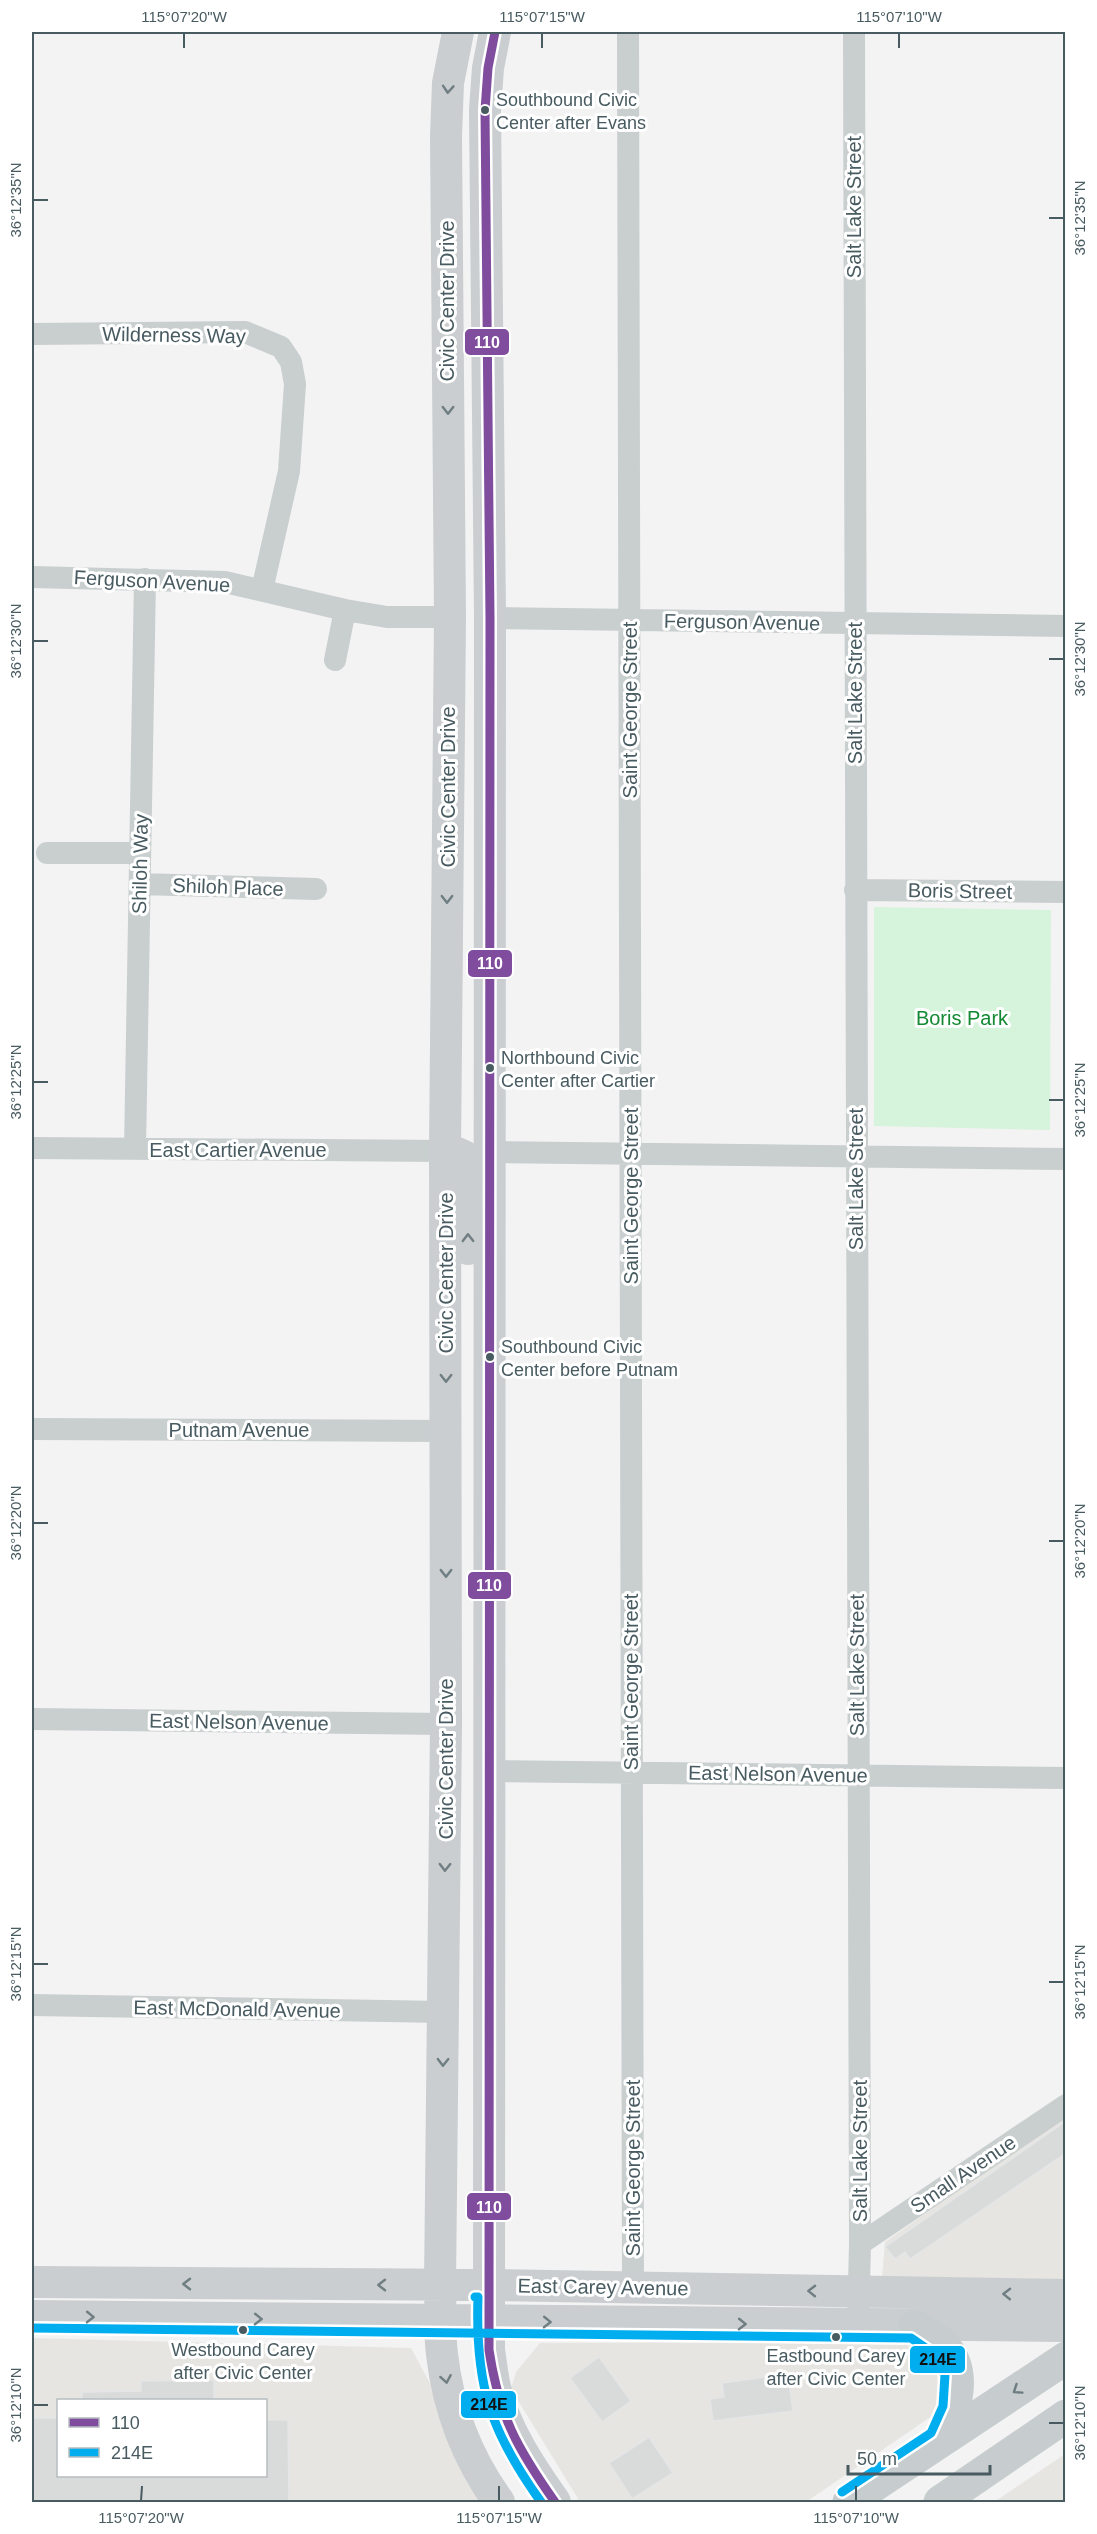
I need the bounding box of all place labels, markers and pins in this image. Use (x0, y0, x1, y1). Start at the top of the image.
place label: Southbound Civic Center after Evans (496, 90, 646, 133)
marker: Southbound Civic Center after Evans (479, 104, 491, 116)
place label: Northbound Civic Center after Cartier (501, 1048, 655, 1091)
marker: Northbound Civic Center after Cartier (484, 1062, 496, 1074)
place label: Southbound Civic Center before Putnam (501, 1337, 678, 1380)
marker: Southbound Civic Center before Putnam (484, 1351, 496, 1363)
marker: Westbound Carey after Civic Center (237, 2324, 249, 2336)
marker: Eastbound Carey after Civic Center (830, 2331, 842, 2343)
place label: Westbound Carey after Civic Center (171, 2340, 315, 2383)
place label: Eastbound Carey after Civic Center (766, 2346, 906, 2389)

